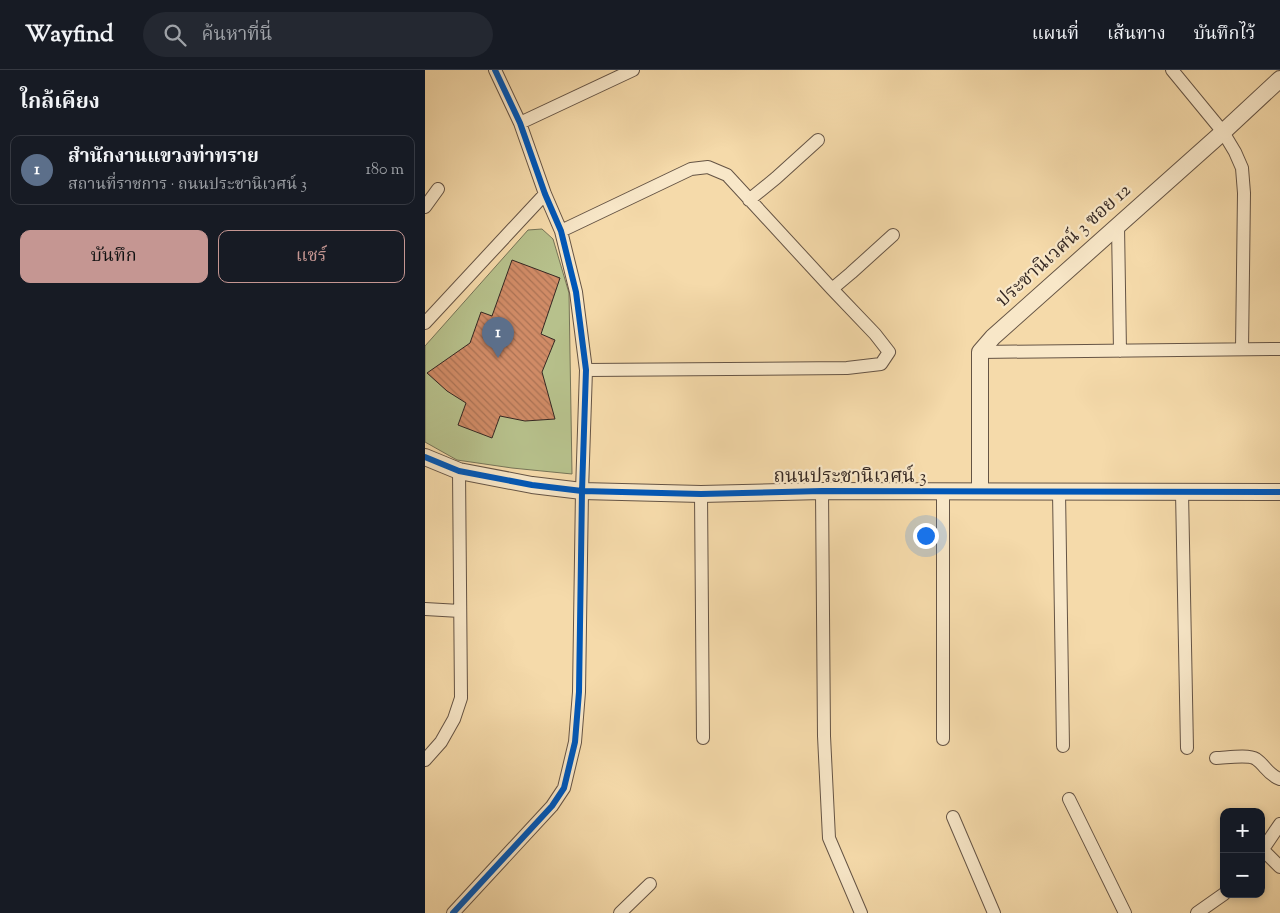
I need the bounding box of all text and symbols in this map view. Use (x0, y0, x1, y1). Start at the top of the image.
search box (143, 12, 493, 57)
text: Wayfind (25, 18, 113, 52)
icon: search (161, 21, 189, 49)
text: ค้นหาที่นี่ (201, 22, 272, 49)
text: แผนที่ (1032, 22, 1079, 48)
text: เส้นทาง (1107, 22, 1166, 48)
text: บันทึกไว้ (1194, 22, 1255, 48)
text: ใกล้เคียง (20, 88, 100, 118)
text: สำนักงานแขวงท่าทราย (68, 144, 259, 171)
text: 1 (34, 159, 40, 182)
text: 180 m (365, 159, 404, 182)
text: สถานที่ราชการ · ถนนประชานิเวศน์ 3 (68, 174, 307, 197)
street label: ประชานิเวศน์ 3 ซอย 12 (990, 178, 1138, 314)
button: บันทึก (20, 230, 208, 283)
button: แชร์ (218, 230, 405, 283)
pin: 1 (482, 317, 514, 358)
street label: ถนนประชานิเวศน์ 3 (773, 464, 927, 491)
your location (913, 523, 939, 549)
map controls (1220, 808, 1265, 898)
button: + (1220, 808, 1265, 853)
button: − (1220, 853, 1265, 898)

